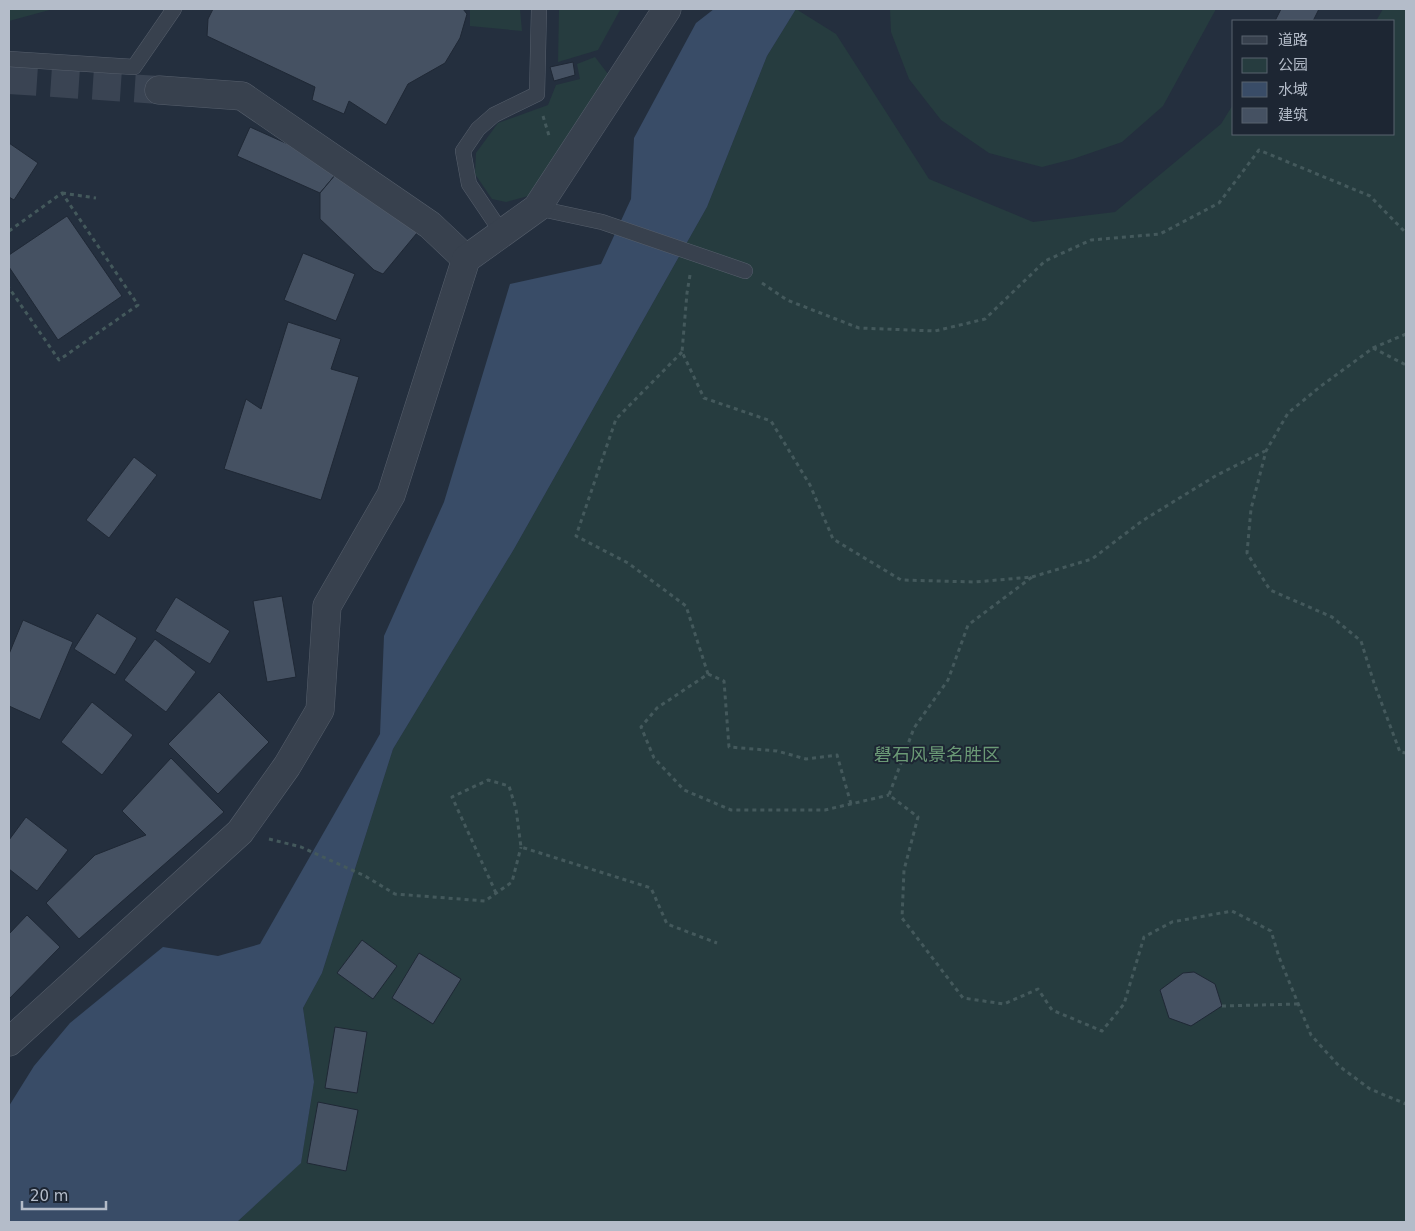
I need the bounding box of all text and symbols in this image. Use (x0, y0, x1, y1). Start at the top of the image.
legend (1232, 20, 1395, 135)
text: 道路 (1278, 31, 1308, 49)
text: 公园 (1278, 56, 1308, 74)
text: 水域 (1278, 81, 1308, 99)
text: 建筑 (1278, 106, 1308, 124)
park label: 礐石风景名胜区 (874, 744, 1000, 765)
scale bar (22, 1178, 106, 1210)
text: 20 m (30, 1187, 68, 1205)

